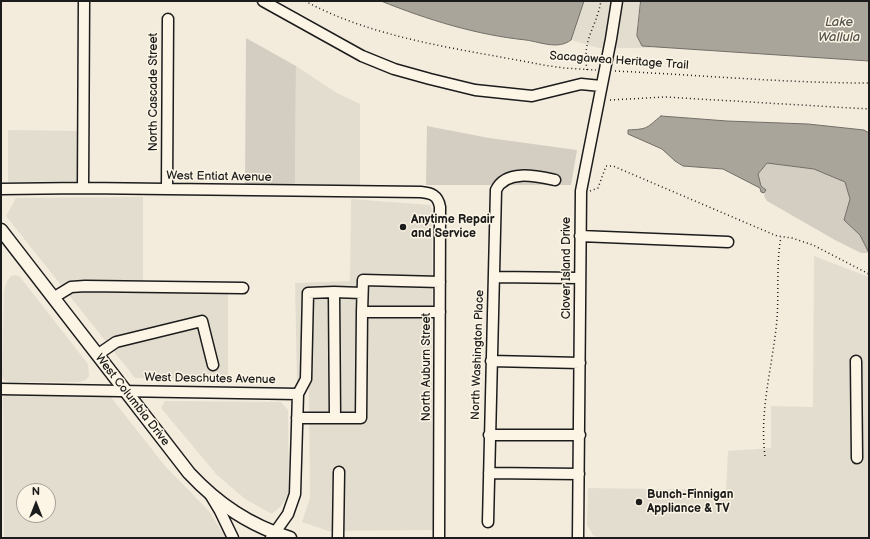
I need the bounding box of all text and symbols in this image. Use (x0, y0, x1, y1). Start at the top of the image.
water label: Lake Wallula (818, 15, 860, 46)
street label: North Cascade Street (147, 33, 161, 151)
street label: Sacagawea Heritage Trail (549, 49, 689, 73)
street label: West Entiat Avenue (166, 169, 272, 185)
place label: Anytime Repair and Service (411, 213, 495, 241)
street label: Clover Island Drive (560, 217, 574, 319)
marker: Anytime Repair and Service (398, 222, 408, 232)
street label: North Washington Place (469, 290, 487, 420)
street label: North Auburn Street (420, 313, 434, 421)
street label: West Columbia Drive (92, 351, 172, 449)
street label: West Deschutes Avenue (144, 371, 276, 387)
north arrow (16, 483, 56, 523)
text: N (32, 485, 40, 498)
place label: Bunch-Finnigan Appliance & TV (647, 488, 733, 516)
marker: Bunch-Finnigan Appliance & TV (634, 497, 644, 507)

